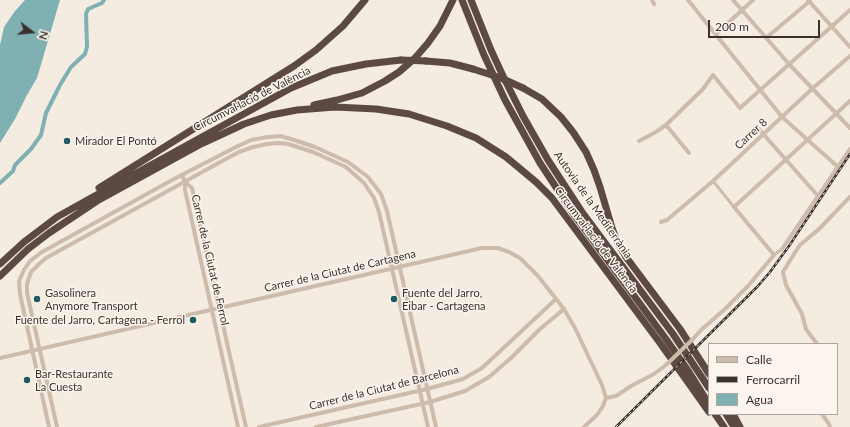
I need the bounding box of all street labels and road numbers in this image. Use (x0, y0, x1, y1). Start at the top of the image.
street label: Circumval·lació de València (191, 64, 313, 134)
street label: Carrer 8 (732, 116, 770, 152)
street label: Autovia de la Mediterrània (551, 149, 635, 261)
street label: Circumval·lació de València (552, 184, 640, 296)
street label: Carrer de la Ciutat de Ferrol (188, 193, 232, 327)
street label: Carrer de la Ciutat de Cartagena (263, 247, 417, 295)
street label: Carrer de la Ciutat de Barcelona (308, 363, 460, 413)

